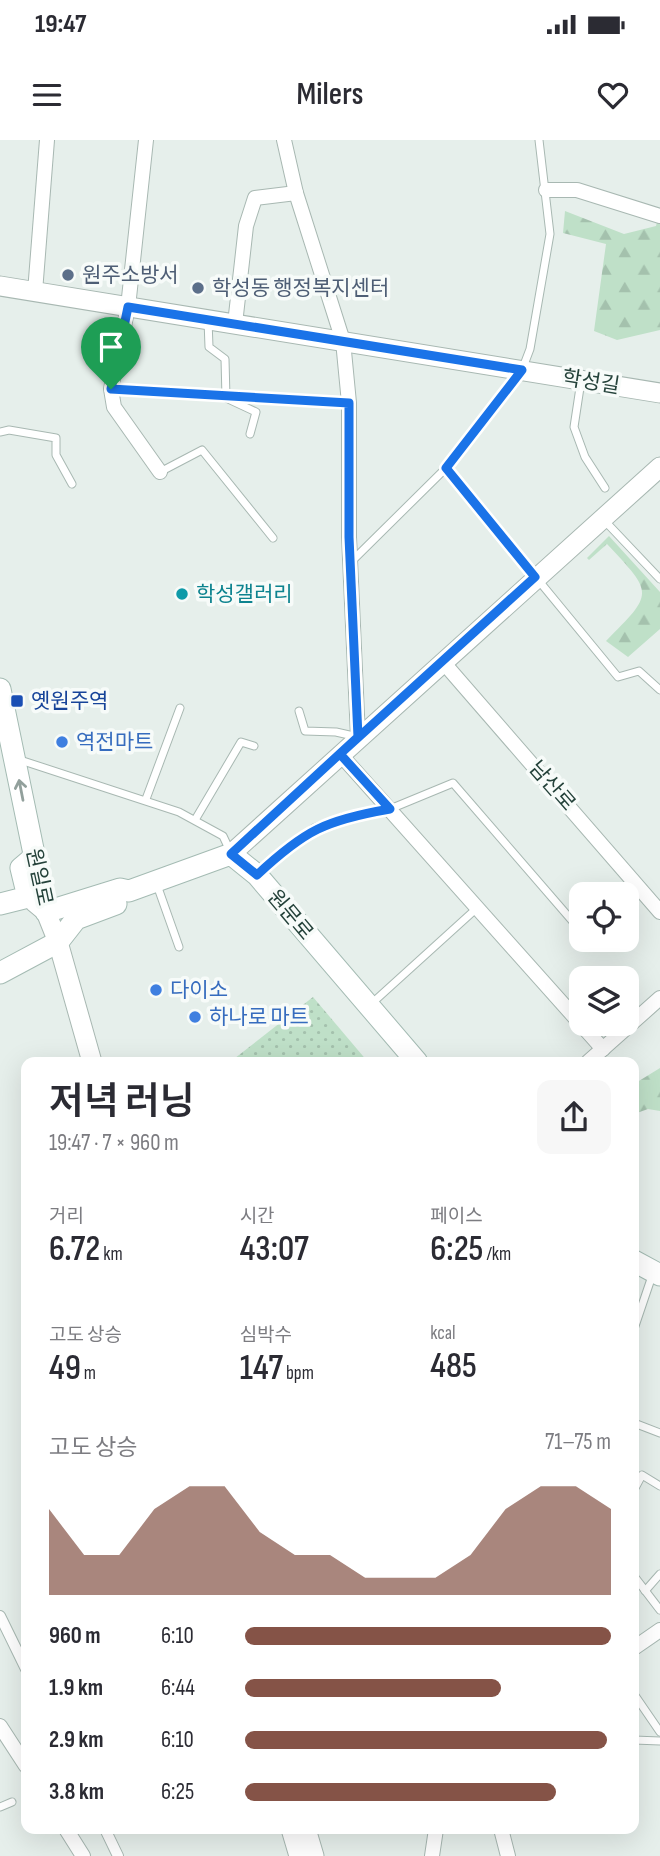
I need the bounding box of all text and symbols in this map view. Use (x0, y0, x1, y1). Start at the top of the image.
text: 19:47 (35, 9, 86, 40)
text: Milers (297, 75, 363, 114)
icon: menu (28, 76, 66, 114)
icon: heart (594, 76, 632, 114)
place label: 원주소방서 (82, 263, 179, 288)
marker: 원주소방서 (60, 267, 76, 283)
place label: 학성동 행정복지센터 (212, 276, 389, 301)
marker: 학성동 행정복지센터 (190, 280, 206, 296)
pin (81, 317, 141, 389)
icon: arrive (92, 328, 130, 366)
street label: 학성길 (560, 365, 622, 399)
place label: 학성갤러리 (196, 582, 293, 607)
marker: 학성갤러리 (174, 586, 190, 602)
place label: 옛원주역 (31, 689, 108, 714)
marker: 옛원주역 (9, 693, 25, 709)
place label: 역전마트 (76, 730, 153, 755)
marker: 역전마트 (54, 734, 70, 750)
street label: 남산로 (524, 756, 580, 816)
one-way arrow (14, 779, 27, 802)
street label: 원일로 (21, 846, 57, 908)
map controls (569, 882, 639, 1036)
button: locate (569, 882, 639, 952)
street label: 원문로 (262, 885, 318, 945)
button: layers (569, 966, 639, 1036)
place label: 다이소 (170, 978, 228, 1003)
marker: 다이소 (148, 982, 164, 998)
place label: 하나로 마트 (209, 1005, 309, 1030)
marker: 하나로 마트 (187, 1009, 203, 1025)
text: 저녁 러닝 (49, 1080, 195, 1125)
button: share (537, 1080, 611, 1154)
text: 19:47 · 7 × 960 m (49, 1129, 179, 1157)
text: 거리 (49, 1205, 84, 1228)
text: 시간 (240, 1205, 275, 1228)
text: 페이스 (430, 1205, 483, 1228)
text: 6.72 (49, 1228, 100, 1271)
text: 43:07 (240, 1228, 309, 1271)
text: 6:25 (430, 1228, 483, 1271)
text: km (100, 1243, 123, 1266)
text: /km (483, 1243, 511, 1266)
text: kcal (430, 1322, 455, 1345)
text: 고도 상승 (49, 1324, 122, 1347)
text: 심박수 (240, 1324, 292, 1347)
text: 485 (430, 1345, 477, 1388)
text: 49 (49, 1347, 81, 1390)
text: 147 (240, 1347, 283, 1390)
text: m (81, 1362, 96, 1385)
text: bpm (283, 1362, 314, 1385)
text: 71–75 m (545, 1428, 611, 1456)
text: 고도 상승 (49, 1434, 137, 1462)
text: 960 m (49, 1622, 101, 1650)
text: 6:10 (161, 1622, 194, 1650)
text: 1.9 km (49, 1674, 103, 1702)
text: 6:44 (161, 1674, 195, 1702)
text: 2.9 km (49, 1726, 103, 1754)
text: 6:10 (161, 1726, 194, 1754)
text: 3.8 km (49, 1778, 104, 1806)
text: 6:25 (161, 1778, 194, 1806)

